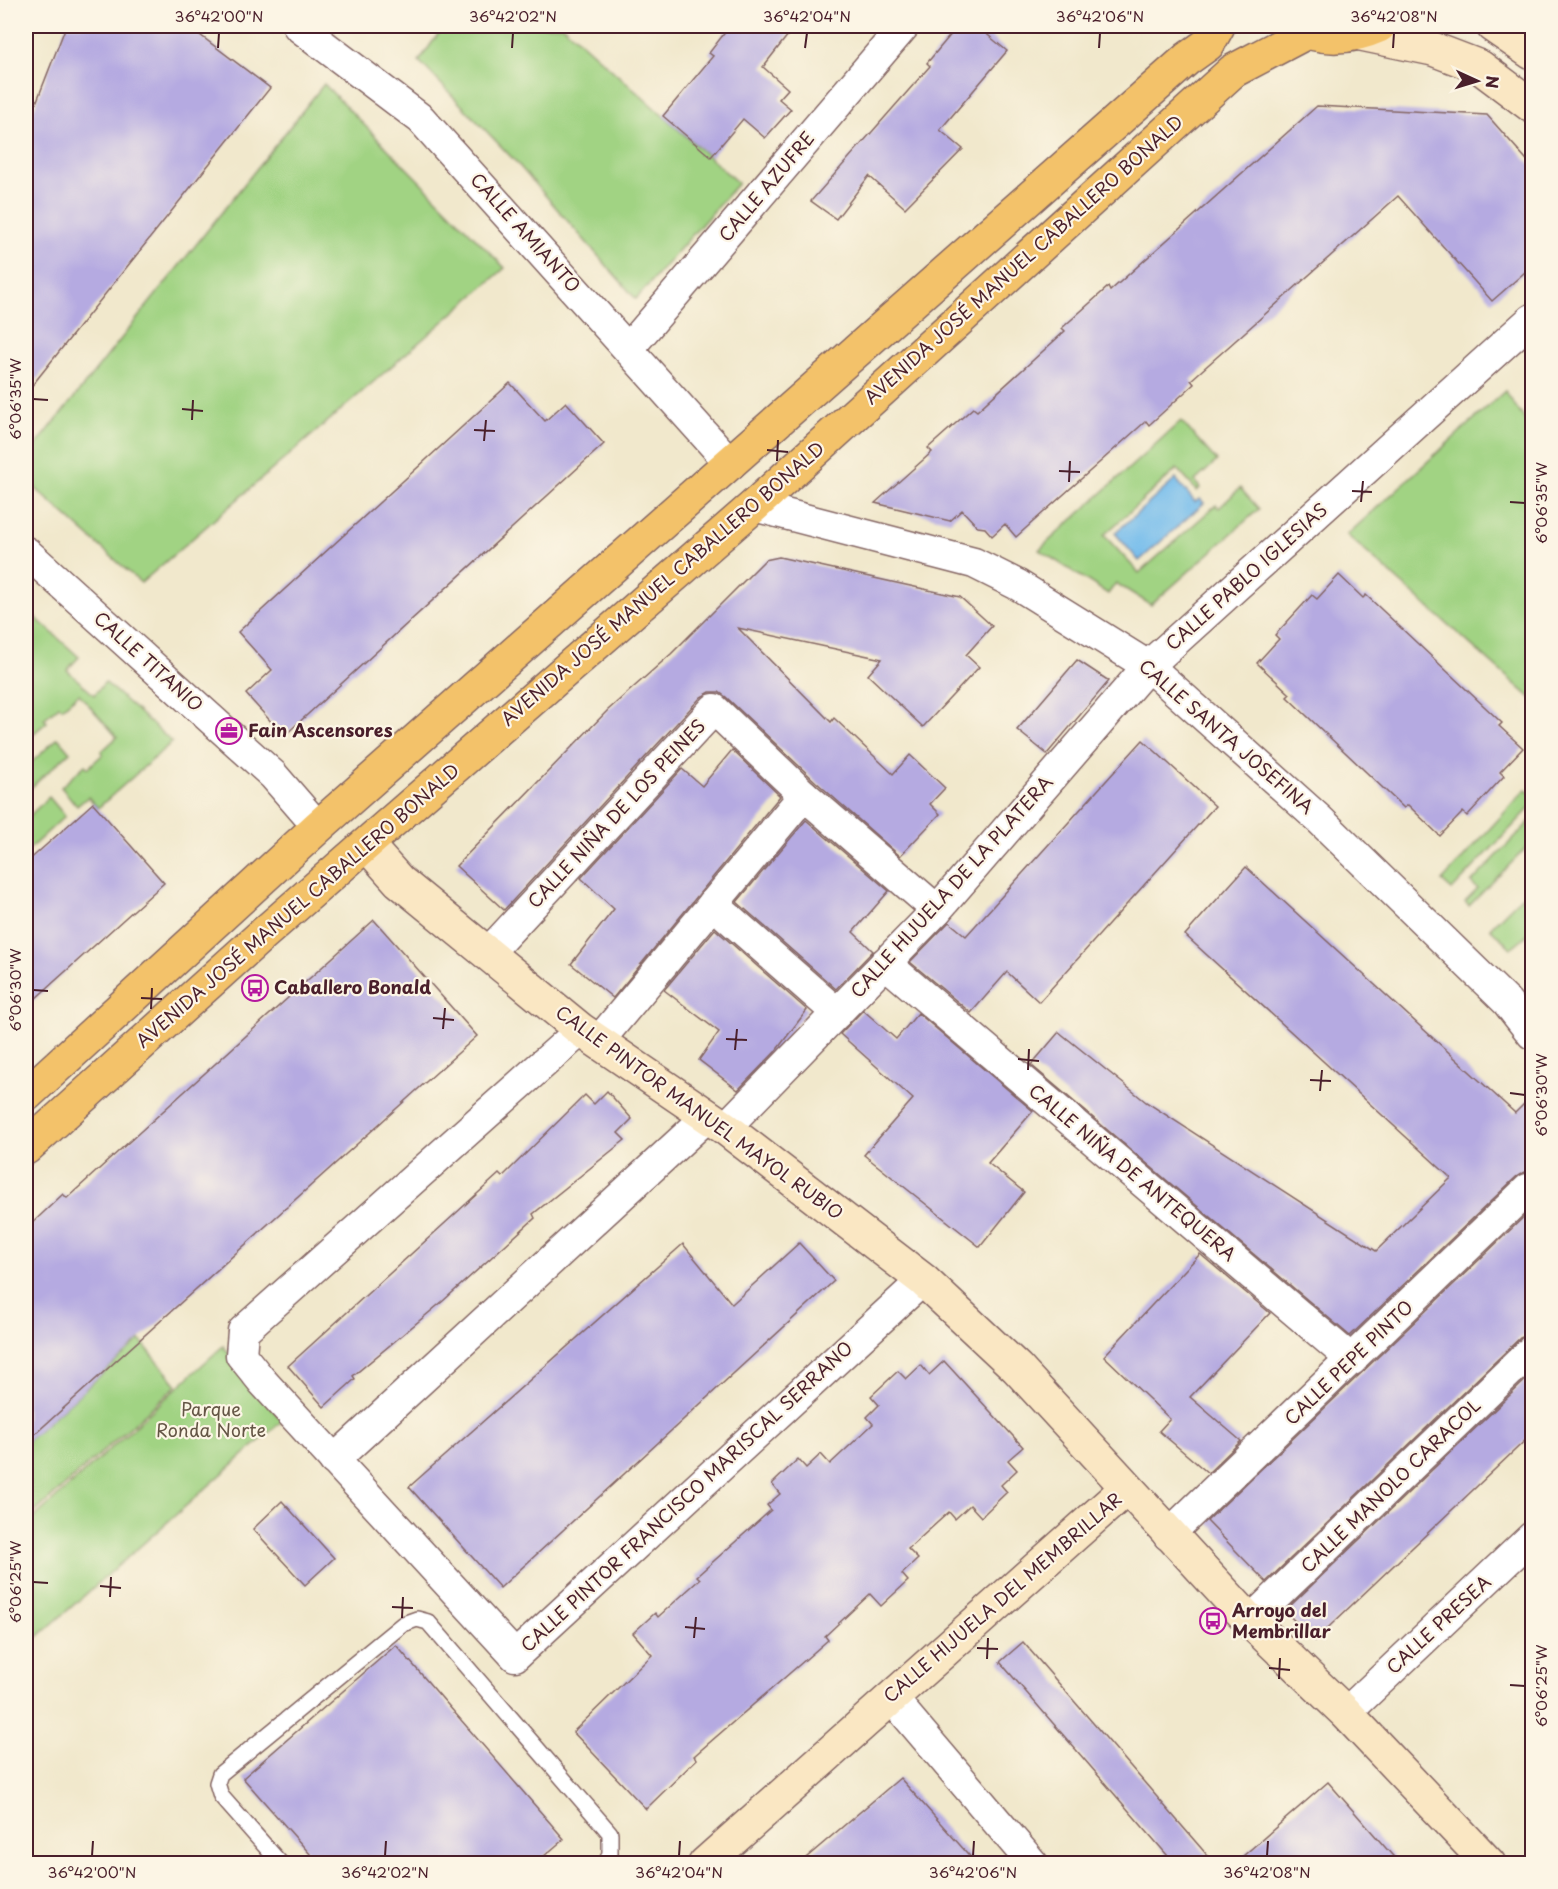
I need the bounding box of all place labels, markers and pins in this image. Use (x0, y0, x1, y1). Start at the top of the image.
office icon: Fain Ascensores (214, 716, 244, 746)
place label: Fain Ascensores (248, 716, 393, 743)
bus stop icon: Caballero Bonald (240, 973, 270, 1003)
place label: Caballero Bonald (274, 973, 431, 1000)
place label: Arroyo del Membrillar (1231, 1596, 1332, 1644)
bus stop icon: Arroyo del Membrillar (1198, 1606, 1228, 1636)

